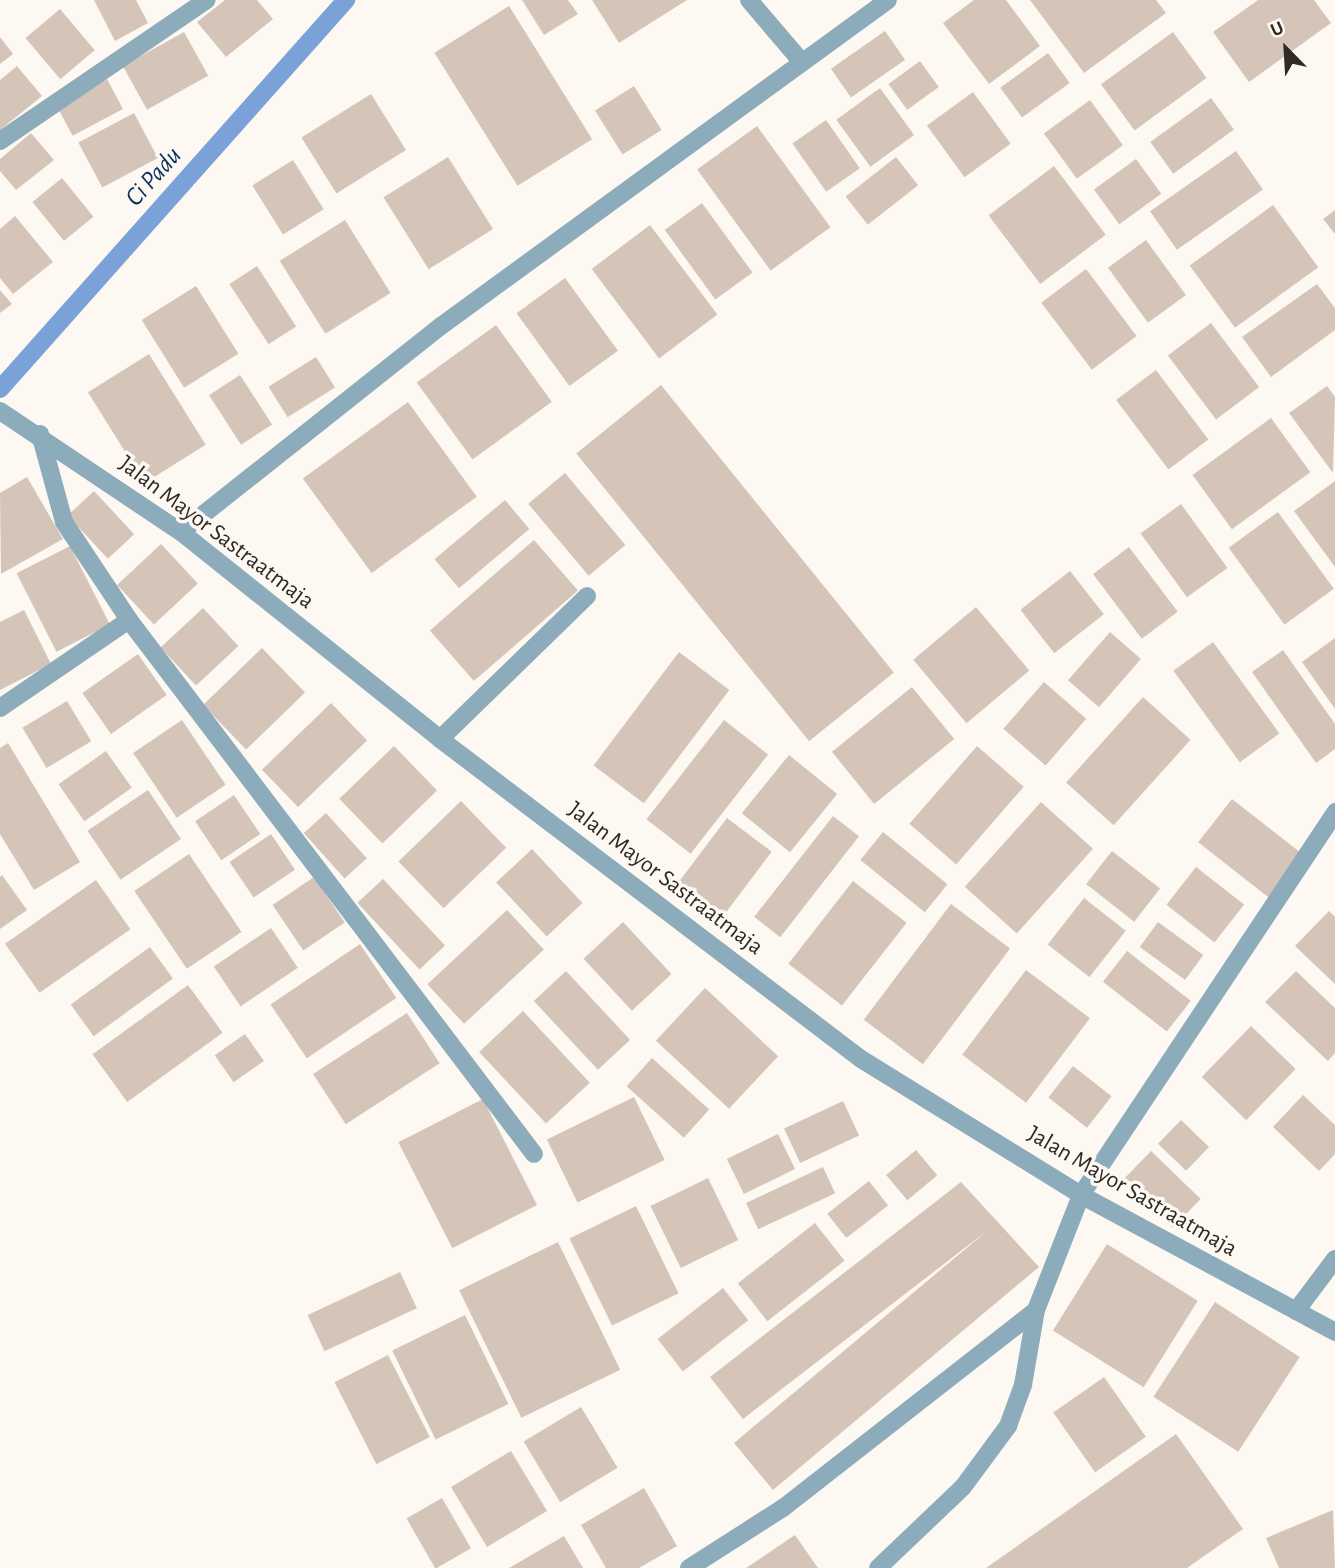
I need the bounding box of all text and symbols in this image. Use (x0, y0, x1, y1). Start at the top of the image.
north arrow (1251, 14, 1321, 84)
text: U (1268, 18, 1287, 41)
water label: Ci Padu (119, 141, 189, 213)
street label: Jalan Mayor Sastraatmaja (113, 450, 319, 616)
street label: Jalan Mayor Sastraatmaja (562, 796, 768, 962)
street label: Jalan Mayor Sastraatmaja (1022, 1120, 1242, 1264)

